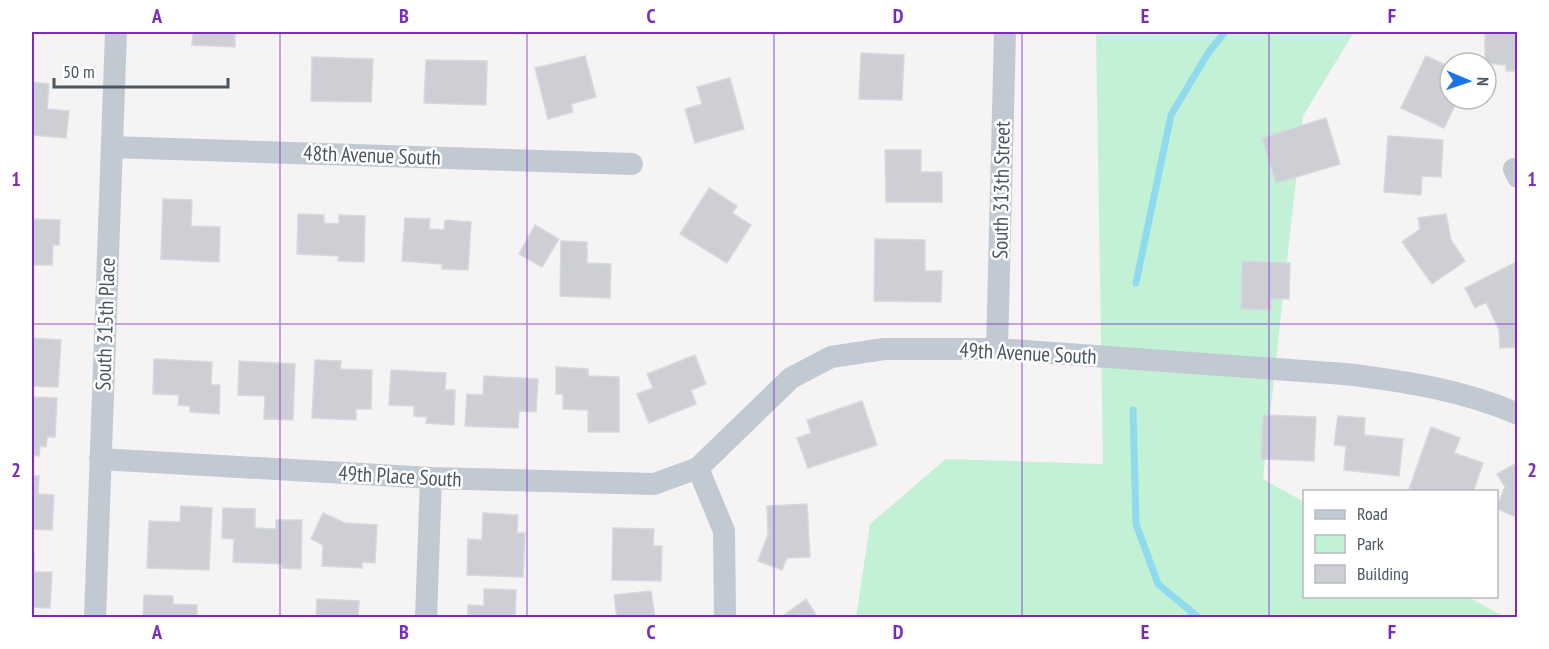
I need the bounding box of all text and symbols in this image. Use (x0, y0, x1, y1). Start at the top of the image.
text: A (151, 3, 163, 29)
text: B (399, 3, 409, 29)
text: C (646, 3, 656, 29)
text: D (893, 3, 904, 29)
text: E (1141, 3, 1149, 29)
text: F (1388, 3, 1396, 29)
scale bar (54, 51, 228, 89)
north arrow (1438, 51, 1498, 111)
text: 50 m (63, 60, 95, 83)
text: N (1473, 77, 1493, 86)
street label: South 313th Street (986, 121, 1016, 259)
street label: 48th Avenue South (303, 139, 441, 171)
text: 1 (11, 166, 21, 192)
text: 1 (1527, 166, 1537, 192)
street label: South 315th Place (89, 257, 121, 391)
street label: 49th Avenue South (959, 336, 1097, 370)
text: 2 (11, 457, 21, 483)
text: 2 (1527, 457, 1537, 483)
street label: 49th Place South (338, 459, 462, 493)
legend (1303, 490, 1498, 598)
text: Road (1357, 502, 1388, 525)
text: Park (1357, 532, 1384, 555)
text: Building (1357, 562, 1409, 585)
text: A (151, 619, 163, 645)
text: B (399, 619, 409, 645)
text: C (646, 619, 656, 645)
text: D (893, 619, 904, 645)
text: E (1141, 619, 1149, 645)
text: F (1388, 619, 1396, 645)

